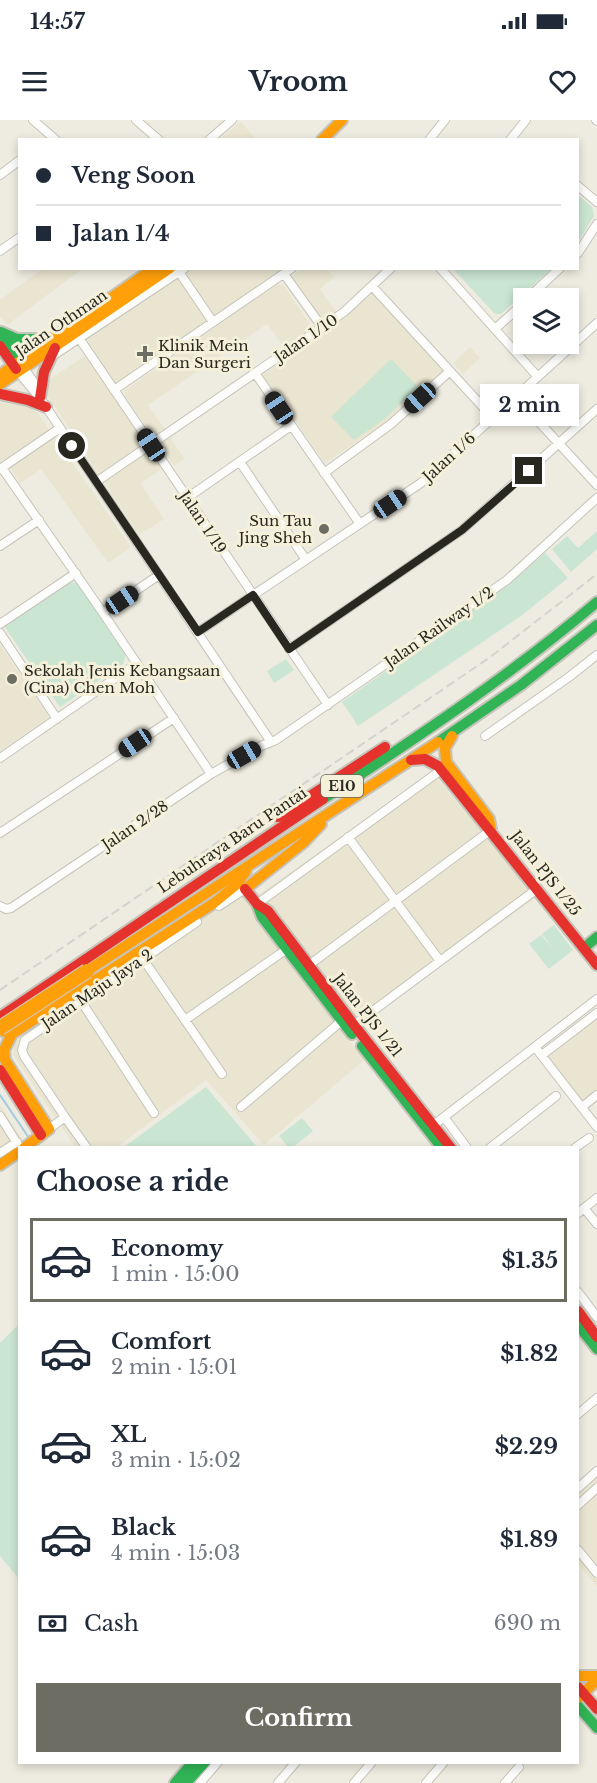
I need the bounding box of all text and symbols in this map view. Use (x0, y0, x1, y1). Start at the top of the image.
text: 14:57 (30, 8, 85, 35)
icon: menu (18, 65, 51, 98)
text: Vroom (249, 65, 348, 98)
icon: heart (546, 65, 579, 98)
text: Veng Soon (72, 162, 195, 189)
text: Jalan 1/4 (72, 220, 170, 247)
street label: Jalan Othman (10, 285, 110, 362)
map controls (513, 288, 579, 354)
button: layers (513, 288, 579, 354)
street label: Jalan 1/10 (269, 310, 341, 367)
place label: Klinik Mein Dan Surgeri (158, 336, 251, 372)
marker: Klinik Mein Dan Surgeri (136, 345, 154, 363)
car (401, 379, 439, 417)
callout: 2 min (480, 384, 578, 426)
car (261, 388, 297, 428)
text: 2 min (498, 393, 561, 417)
car (133, 425, 169, 465)
street label: Jalan 1/6 (417, 428, 479, 487)
route start (58, 432, 85, 459)
route end (515, 457, 542, 484)
street label: Jalan 1/19 (174, 485, 231, 557)
car (370, 486, 410, 522)
place label: Sun Tau Jing Sheh (237, 511, 312, 547)
marker: Sun Tau Jing Sheh (317, 522, 331, 536)
car (102, 582, 142, 618)
street label: Jalan Railway 1/2 (379, 582, 497, 673)
place label: Sekolah Jenis Kebangsaan (Cina) Chen Moh (24, 661, 220, 697)
marker: Sekolah Jenis Kebangsaan (Cina) Chen Moh (5, 672, 19, 686)
car (115, 725, 155, 761)
car (224, 738, 264, 772)
road number: E10 (321, 775, 363, 797)
street label: Lebuhraya Baru Pantai (154, 783, 310, 897)
street label: Jalan 2/28 (97, 796, 172, 855)
street label: Jalan PJS 1/25 (506, 825, 585, 919)
street label: Jalan Maju Jaya 2 (36, 945, 156, 1034)
street label: Jalan PJS 1/21 (328, 968, 407, 1061)
text: Choose a ride (36, 1165, 229, 1198)
icon: car (39, 1233, 93, 1287)
text: Economy (111, 1235, 223, 1262)
text: $1.35 (501, 1247, 558, 1274)
text: 1 min · 15:00 (111, 1262, 239, 1286)
icon: car (39, 1326, 93, 1380)
text: Comfort (111, 1328, 211, 1355)
text: $1.82 (500, 1340, 558, 1367)
text: 2 min · 15:01 (111, 1355, 237, 1379)
icon: car (39, 1419, 93, 1473)
text: XL (111, 1421, 146, 1448)
text: $2.29 (495, 1433, 558, 1460)
text: 3 min · 15:02 (111, 1448, 241, 1472)
icon: car (39, 1512, 93, 1566)
text: Black (111, 1514, 176, 1541)
text: $1.89 (500, 1526, 558, 1553)
text: 4 min · 15:03 (111, 1541, 240, 1565)
icon: cash (36, 1607, 69, 1640)
text: Cash (84, 1610, 139, 1637)
text: 690 m (494, 1611, 561, 1635)
button: Confirm (36, 1683, 561, 1752)

